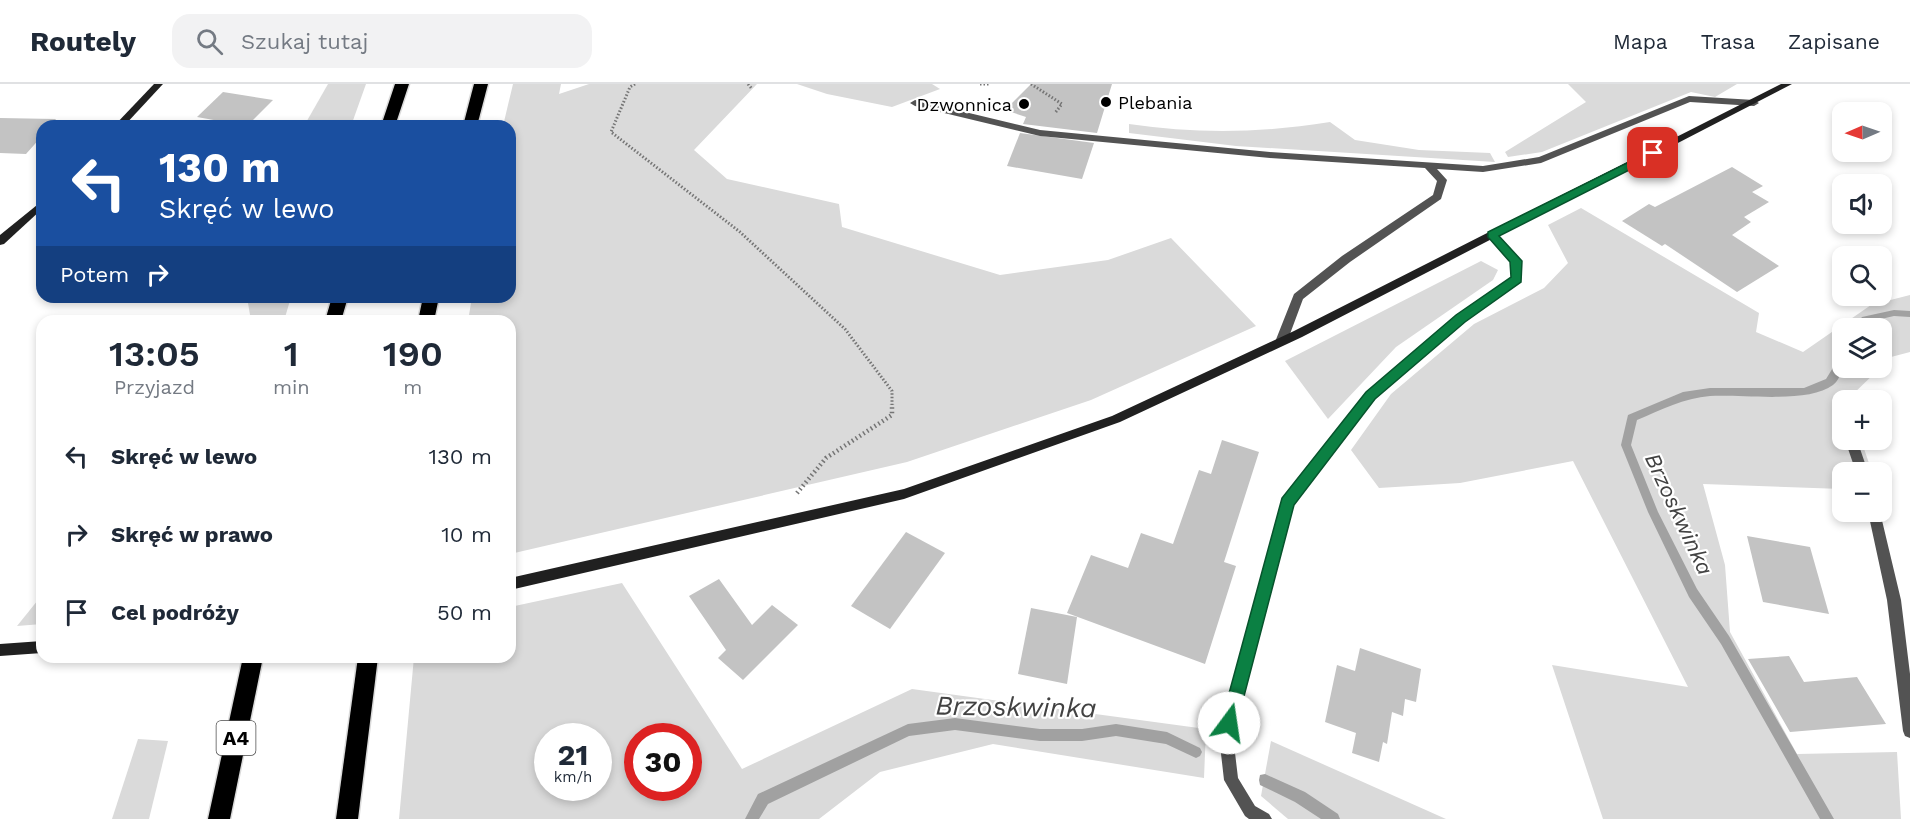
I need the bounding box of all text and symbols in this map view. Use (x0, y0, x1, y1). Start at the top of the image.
search box (172, 14, 592, 68)
text: Routely (30, 25, 136, 58)
icon: search (193, 25, 226, 58)
text: Szukaj tutaj (241, 29, 368, 54)
text: Mapa (1613, 29, 1668, 54)
text: Trasa (1701, 29, 1755, 54)
text: Zapisane (1788, 29, 1880, 54)
place label: Plebania (1118, 92, 1192, 113)
place label: Dzwonnica (917, 94, 1012, 115)
marker: Plebania (1099, 95, 1113, 109)
marker: Dzwonnica (1017, 97, 1031, 111)
north arrow (1832, 102, 1892, 162)
map controls (1832, 102, 1892, 522)
pin (1627, 127, 1678, 178)
icon: arrive (1636, 136, 1669, 169)
text: 130 m (159, 143, 281, 192)
icon: left (60, 144, 138, 222)
button: sound (1832, 174, 1892, 234)
text: Skręć w lewo (159, 193, 335, 225)
button: search (1832, 246, 1892, 306)
icon: right (141, 258, 174, 291)
text: Potem (60, 262, 129, 287)
button: layers (1832, 318, 1892, 378)
text: 13:05 (109, 333, 200, 375)
text: 1 (284, 333, 299, 375)
text: 190 (383, 333, 443, 375)
text: Przyjazd (114, 375, 195, 399)
text: min (273, 375, 310, 399)
text: m (403, 375, 422, 399)
button: + (1832, 390, 1892, 450)
icon: left (60, 440, 93, 473)
text: Skręć w lewo (111, 444, 257, 469)
text: 130 m (428, 444, 492, 469)
water label: Brzoskwinka (1640, 449, 1718, 579)
button: − (1832, 462, 1892, 522)
icon: right (60, 518, 93, 551)
text: Skręć w prawo (111, 522, 273, 547)
text: 10 m (441, 522, 492, 547)
icon: arrive (60, 596, 93, 629)
text: Cel podróży (111, 600, 239, 625)
text: 50 m (437, 600, 492, 625)
water label: Brzoskwinka (935, 690, 1097, 724)
position arrow (1197, 691, 1261, 755)
road number: A4 (216, 721, 256, 755)
speed limit sign: 30 (624, 723, 702, 801)
text: 21 (558, 737, 588, 772)
text: km/h (554, 768, 592, 786)

